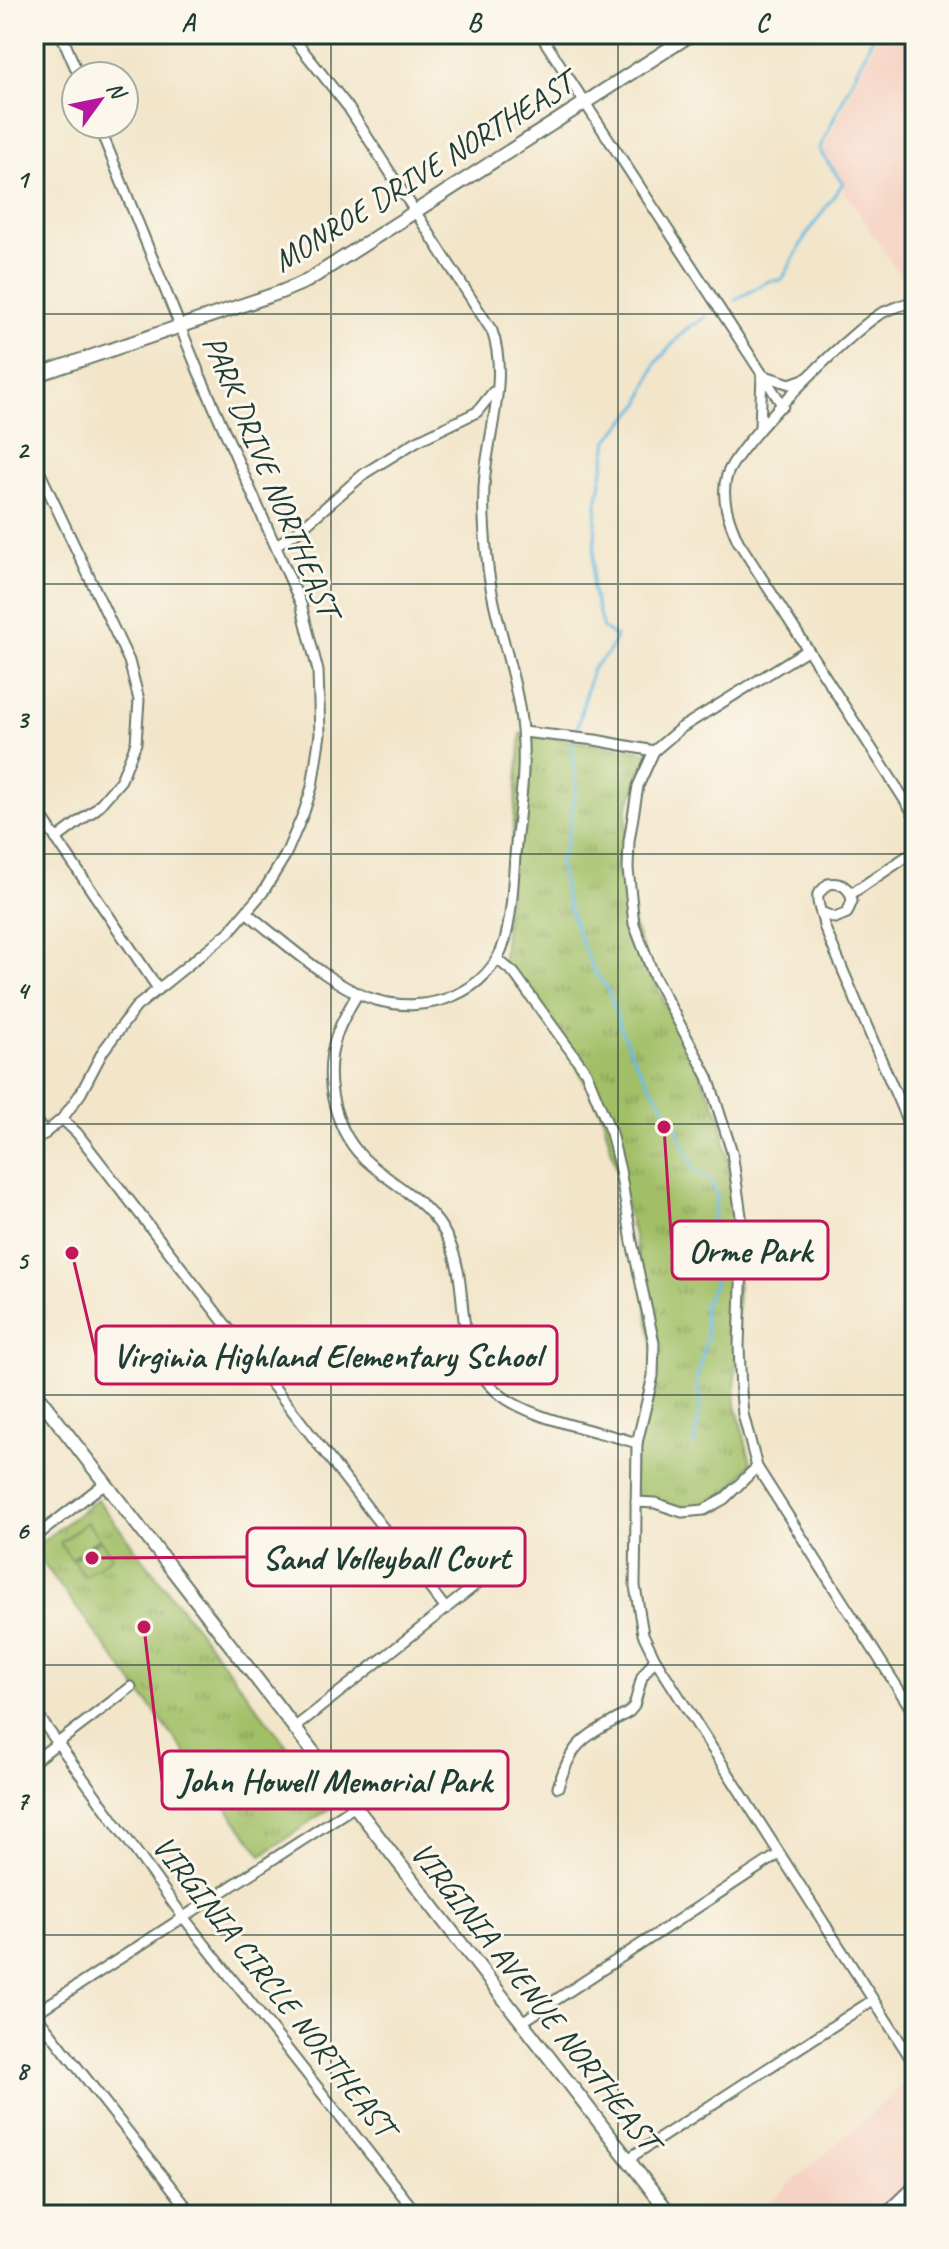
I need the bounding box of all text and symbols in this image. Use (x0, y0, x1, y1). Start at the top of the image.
text: A (181, 6, 196, 39)
text: B (467, 6, 483, 39)
text: C (756, 6, 772, 39)
street label: MONROE DRIVE NORTHEAST (265, 58, 588, 281)
north arrow (60, 60, 140, 140)
text: N (100, 76, 133, 106)
text: 1 (16, 163, 31, 196)
street label: PARK DRIVE NORTHEAST (193, 329, 352, 631)
text: 2 (16, 433, 30, 466)
text: 3 (16, 703, 30, 736)
text: 4 (16, 974, 31, 1007)
callout: Orme Park (672, 1221, 828, 1279)
text: Orme Park (689, 1229, 815, 1272)
text: 5 (16, 1244, 30, 1277)
callout: Virginia Highland Elementary School (96, 1326, 557, 1384)
text: Virginia Highland Elementary School (113, 1334, 547, 1377)
text: 6 (16, 1514, 30, 1547)
callout: Sand Volleyball Court (247, 1528, 525, 1586)
text: Sand Volleyball Court (262, 1536, 513, 1579)
callout: John Howell Memorial Park (162, 1751, 508, 1809)
text: John Howell Memorial Park (177, 1759, 495, 1802)
text: 7 (16, 1784, 30, 1817)
street label: VIRGINIA CIRCLE NORTHEAST (143, 1827, 409, 2151)
street label: VIRGINIA AVENUE NORTHEAST (402, 1833, 673, 2165)
text: 8 (16, 2054, 31, 2087)

